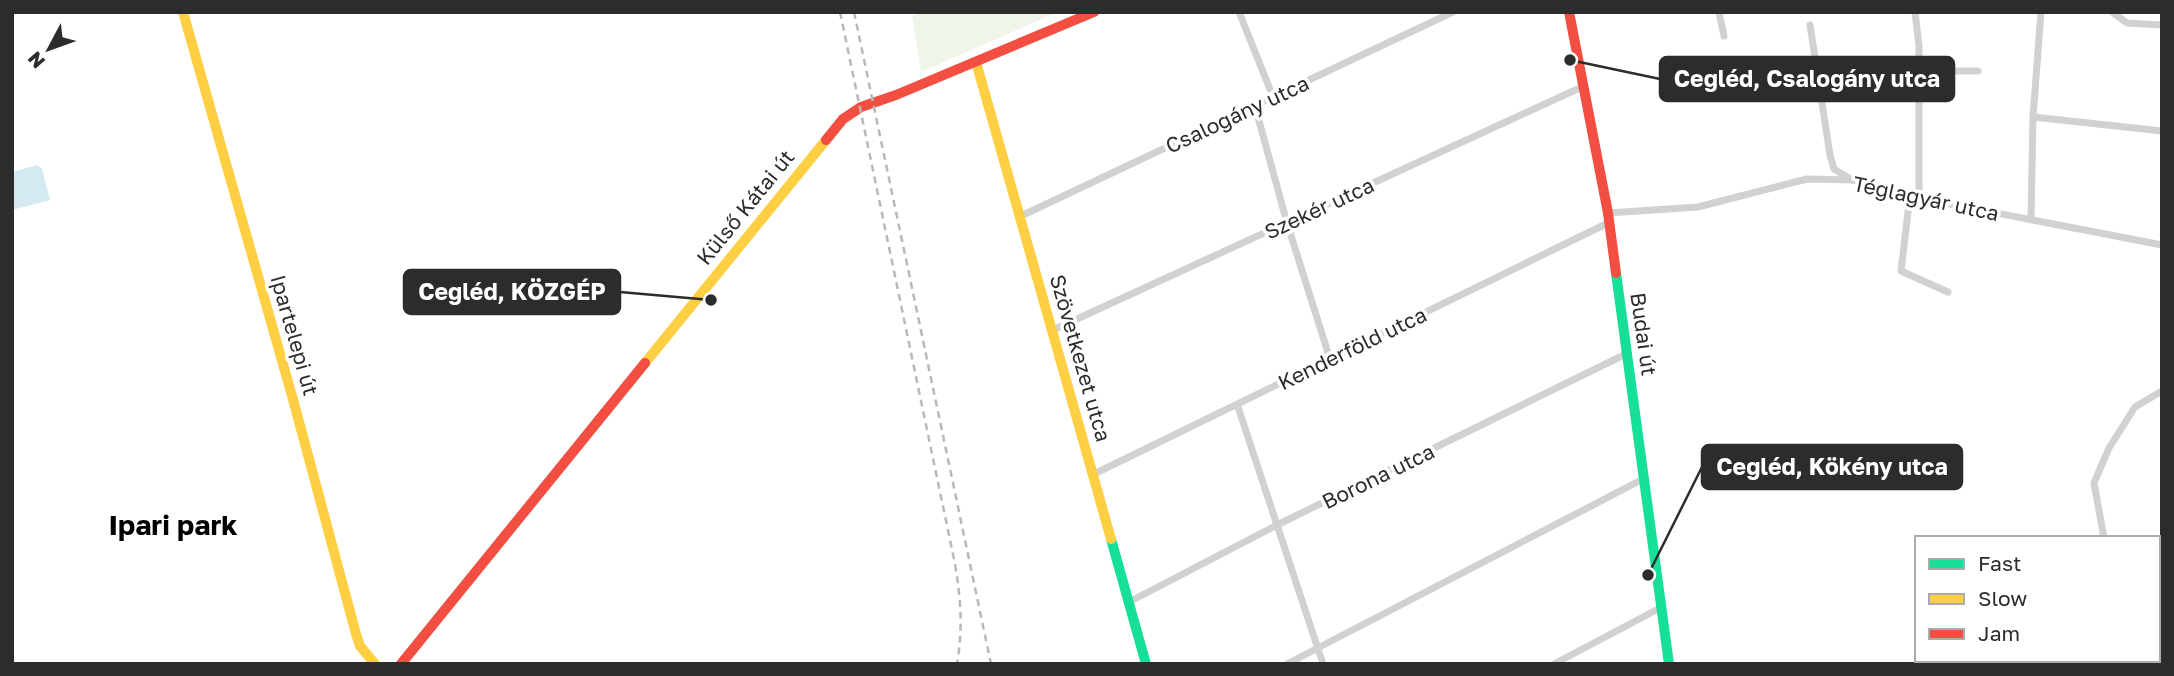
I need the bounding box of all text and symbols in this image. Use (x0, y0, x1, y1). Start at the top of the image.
north arrow (14, 14, 84, 84)
text: N (22, 47, 49, 73)
callout: Cegléd, Csalogány utca (1660, 57, 1954, 101)
text: Cegléd, Csalogány utca (1674, 64, 1940, 92)
street label: Csalogány utca (1161, 69, 1313, 159)
street label: Külső Kátai út (691, 144, 799, 270)
street label: Téglagyár utca (1851, 170, 2001, 226)
street label: Szekér utca (1260, 171, 1378, 245)
callout: Cegléd, KÖZGÉP (404, 270, 620, 314)
street label: Szövetkezet utca (1045, 271, 1117, 445)
street label: Ipartelepi út (265, 272, 325, 398)
text: Cegléd, KÖZGÉP (418, 277, 606, 305)
street label: Budai út (1625, 291, 1663, 377)
street label: Kenderföld utca (1273, 301, 1431, 395)
street label: Borona utca (1318, 438, 1438, 514)
callout: Cegléd, Kökény utca (1702, 445, 1962, 489)
text: Cegléd, Kökény utca (1716, 452, 1948, 480)
district label: Ipari park (108, 508, 238, 541)
legend (1915, 536, 2160, 662)
text: Fast (1978, 550, 2021, 576)
text: Slow (1978, 585, 2027, 611)
text: Jam (1978, 620, 2020, 646)

